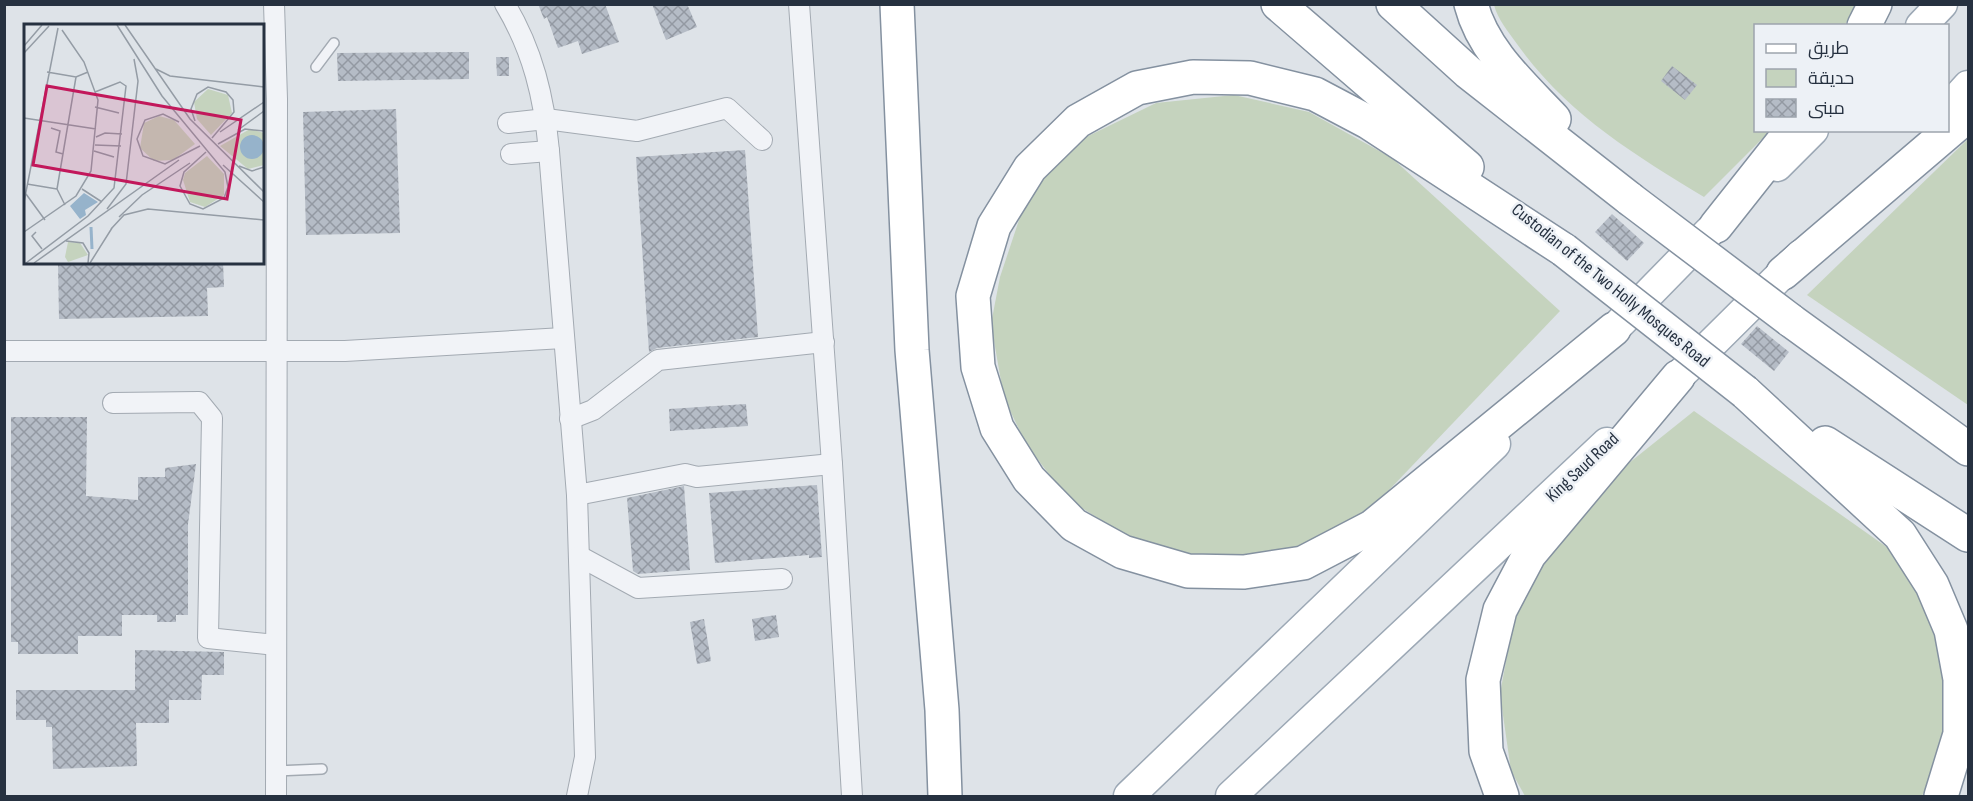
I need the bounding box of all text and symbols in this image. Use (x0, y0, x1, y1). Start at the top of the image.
inset map (24, 24, 264, 264)
legend (1754, 24, 1949, 132)
text: طريق (1808, 38, 1849, 60)
text: حديقة (1808, 68, 1854, 89)
text: مبنى (1808, 98, 1845, 119)
street label: Custodian of the Two Holly Mosques Road (1507, 199, 1714, 372)
street label: King Saud Road (1542, 428, 1623, 506)

